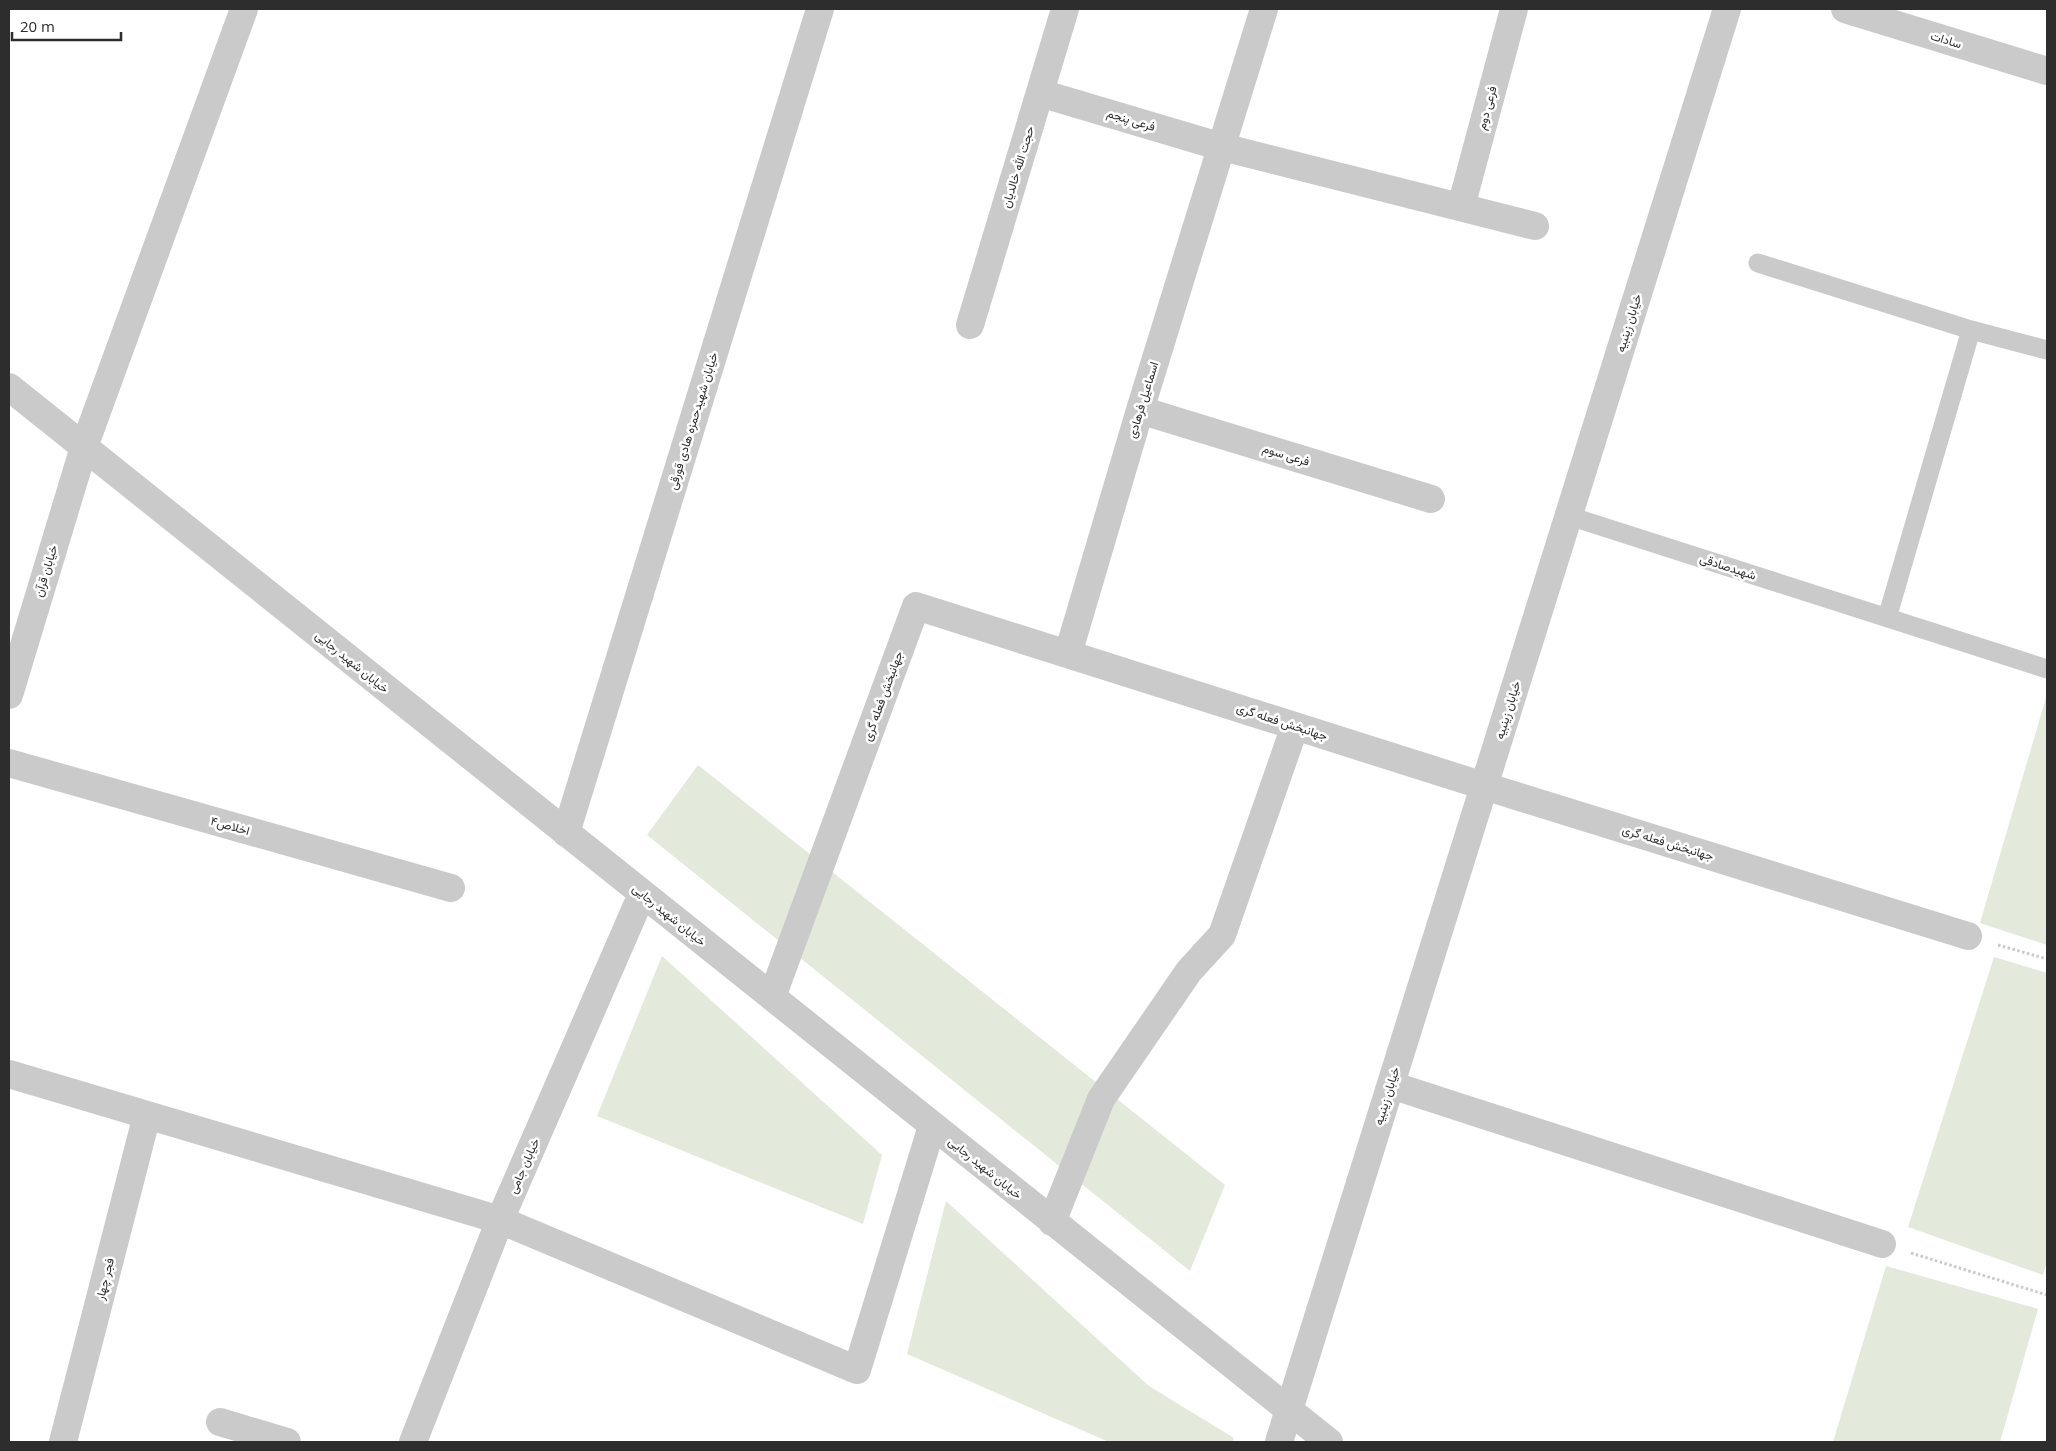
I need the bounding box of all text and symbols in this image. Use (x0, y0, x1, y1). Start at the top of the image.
scale bar (12, 10, 121, 42)
text: 20 m (20, 16, 55, 36)
street label: سادات (1929, 27, 1964, 52)
street label: فرعی دوم (1473, 84, 1500, 132)
street label: فرعی پنجم (1105, 104, 1158, 135)
street label: حجت الله خالدیان (997, 124, 1038, 210)
street label: خیابان زینبیه (1612, 292, 1645, 354)
street label: خیابان شهیدحمزه هادی قورقی (663, 350, 722, 492)
street label: اسماعیل فرهادی (1123, 359, 1162, 440)
street label: فرعی سوم (1261, 439, 1312, 470)
street label: خیابان قرآن (30, 543, 61, 599)
street label: شهیدصادقی (1698, 549, 1759, 584)
street label: خیابان شهید رجایی (312, 627, 393, 697)
street label: جهانبخش فعله گری (858, 648, 907, 743)
street label: خیابان زینبیه (1491, 679, 1524, 741)
street label: جهانبخش فعله گری (1234, 699, 1330, 744)
street label: اخلاص۴ (209, 812, 252, 839)
street label: جهانبخش فعله گری (1620, 821, 1716, 865)
street label: خیابان شهید رجایی (629, 880, 710, 950)
street label: خیابان زینبیه (1370, 1065, 1403, 1127)
street label: خیابان شهید رجایی (945, 1133, 1026, 1203)
street label: خیابان جامی (504, 1135, 543, 1196)
street label: فجر چهار (91, 1256, 118, 1303)

